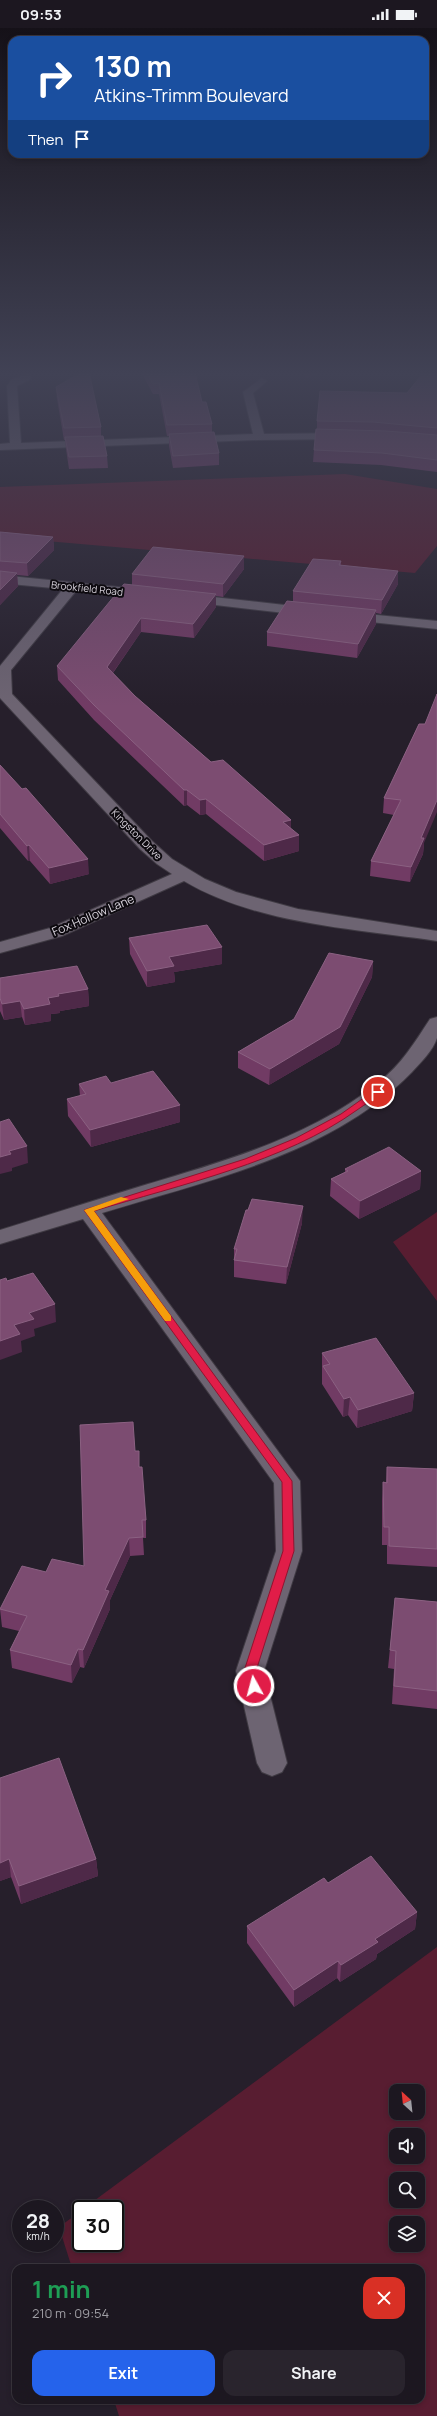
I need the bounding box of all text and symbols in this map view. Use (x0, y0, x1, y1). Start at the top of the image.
text: 09:53 (20, 4, 62, 25)
text: 130 m (94, 47, 172, 85)
icon: right (28, 52, 80, 104)
text: Atkins-Trimm Boulevard (94, 83, 289, 107)
icon: arrive (71, 128, 93, 150)
text: Then (28, 129, 63, 150)
street label: Brookfield Road (50, 577, 124, 599)
street label: Kingston Drive (109, 806, 166, 863)
street label: Fox Hollow Lane (49, 890, 137, 940)
pin (361, 1075, 395, 1109)
icon: arrive (367, 1081, 389, 1103)
position arrow (233, 1665, 275, 1707)
north arrow (389, 2084, 425, 2120)
map controls (389, 2084, 425, 2252)
button: sound (389, 2128, 425, 2164)
button: search (389, 2172, 425, 2208)
speed limit sign: 30 (72, 2200, 124, 2252)
text: 28 (26, 2207, 50, 2234)
button: layers (389, 2216, 425, 2252)
text: km/h (26, 2229, 50, 2243)
text: 1 min (32, 2272, 91, 2305)
button: close (363, 2277, 405, 2319)
text: 210 m · 09:54 (32, 2304, 109, 2322)
button: Exit (32, 2350, 215, 2396)
button: Share (223, 2350, 405, 2396)

